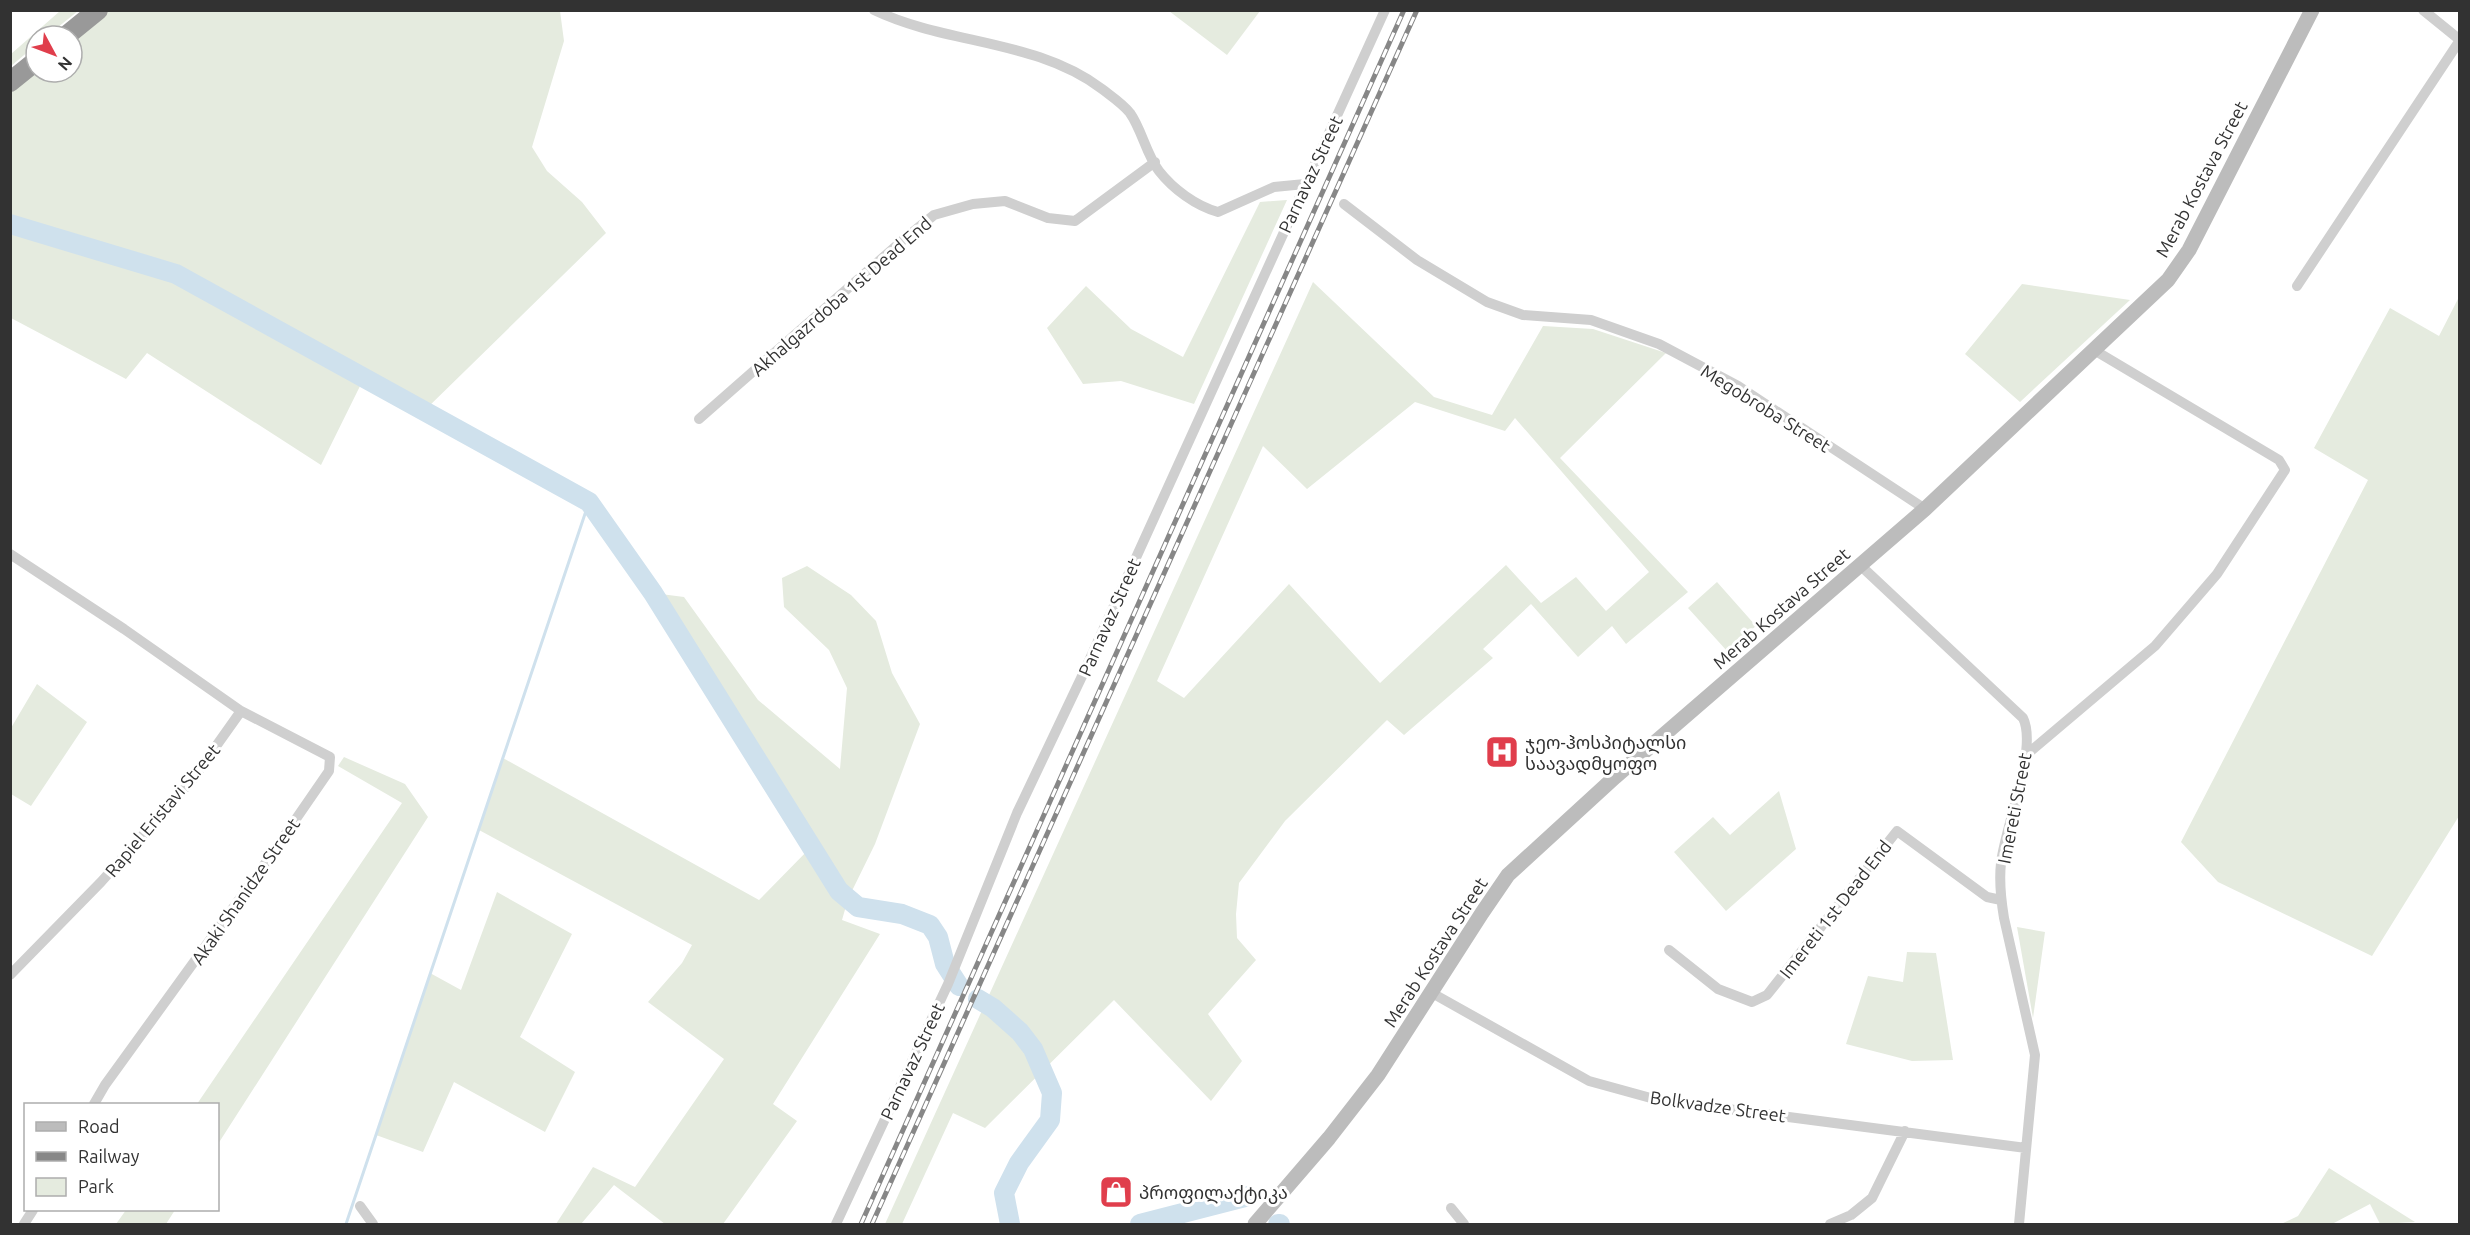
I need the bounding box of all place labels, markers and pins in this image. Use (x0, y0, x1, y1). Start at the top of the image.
place label: ჯეო-ჰოსპიტალსი საავადმყოფო (1525, 732, 1686, 775)
hospital icon: ჯეო-ჰოსპიტალსი საავადმყოფო (1484, 734, 1520, 770)
shop icon: პროფილაქტიკა (1098, 1174, 1134, 1210)
place label: პროფილაქტიკა (1139, 1182, 1288, 1204)

